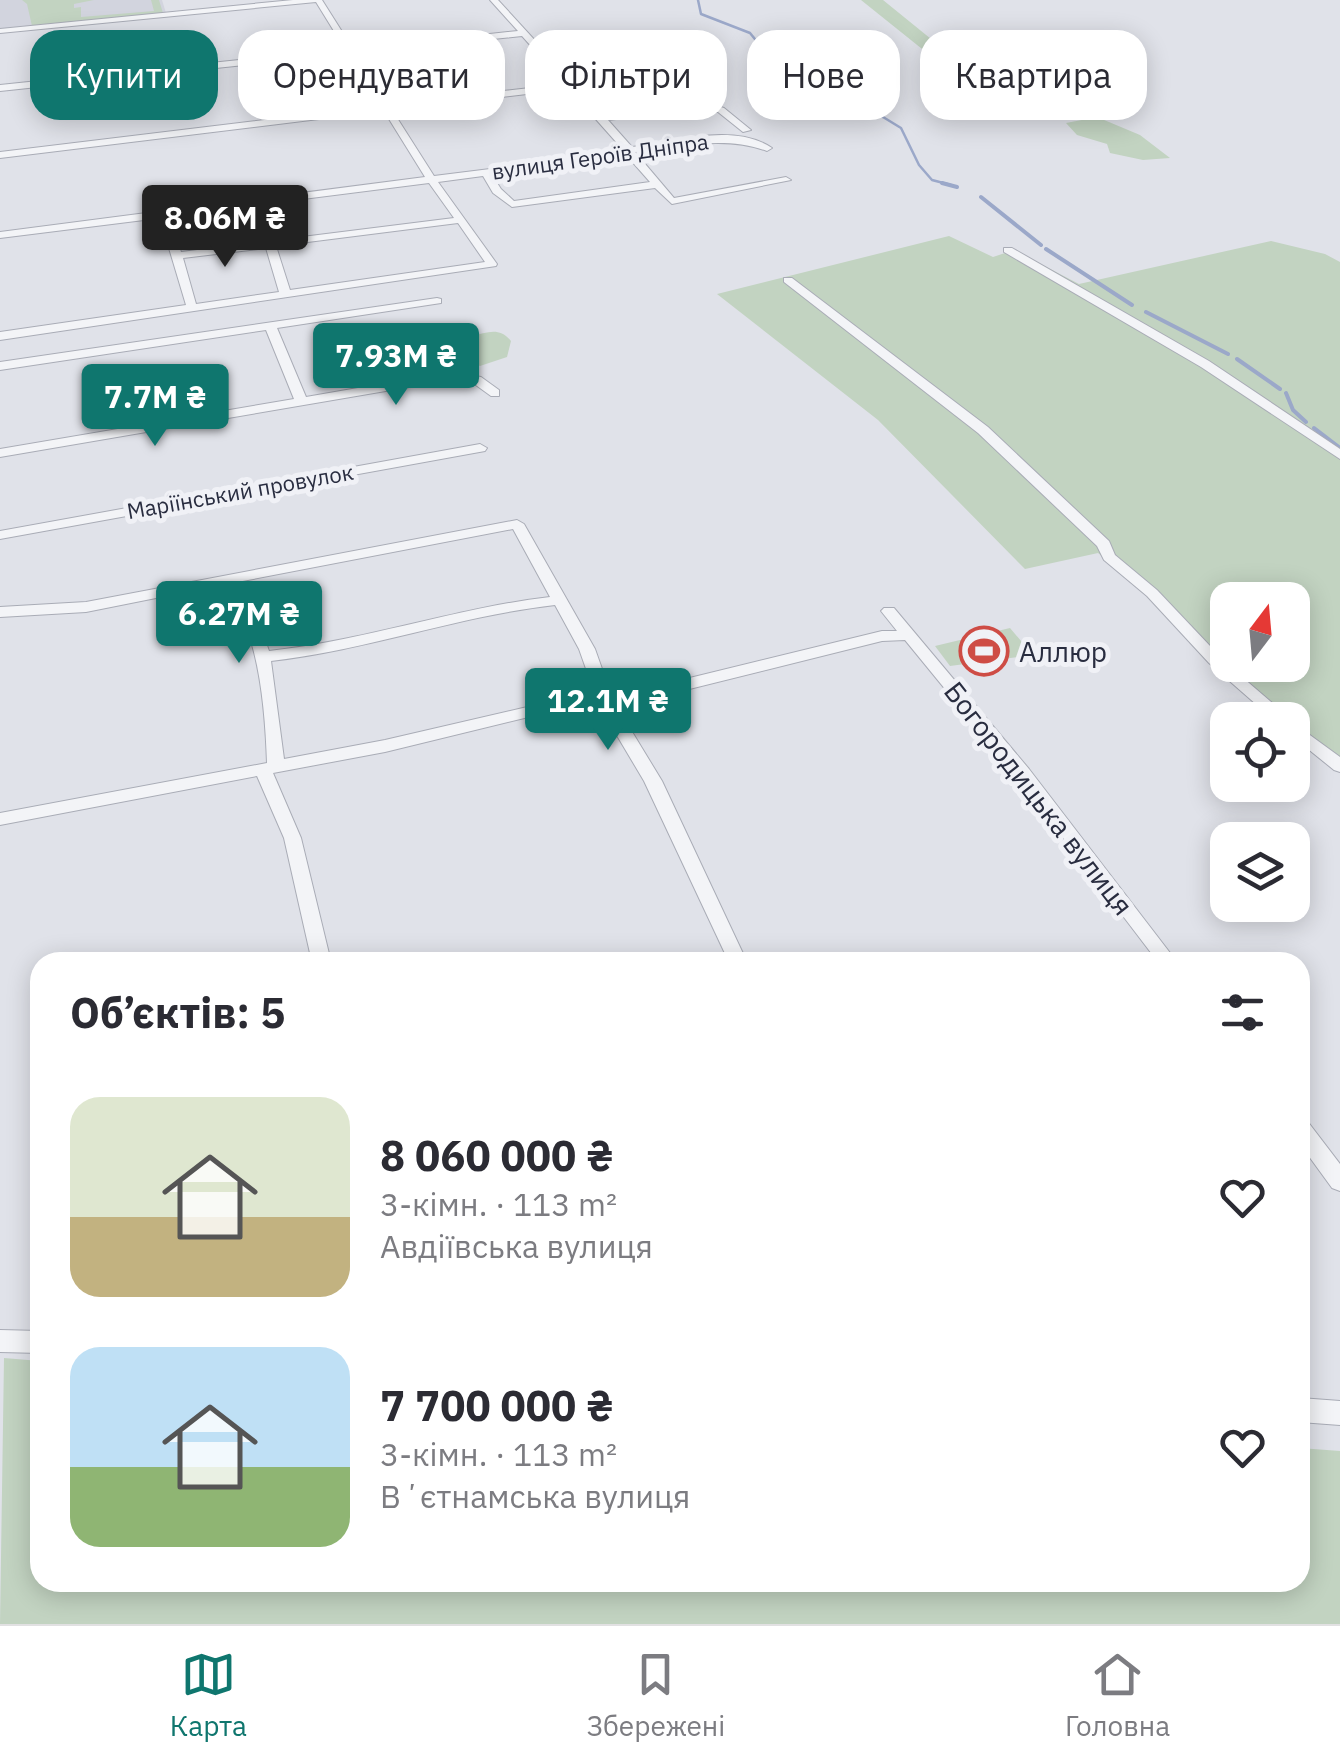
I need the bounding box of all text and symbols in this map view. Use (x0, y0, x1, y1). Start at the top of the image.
chip: Купити (30, 30, 218, 120)
chip: Орендувати (238, 30, 505, 120)
chip: Фільтри (525, 30, 727, 120)
chip: Нове (747, 30, 900, 120)
chip: Квартира (920, 30, 1147, 120)
street label: вулиця Героїв Дніпра (490, 126, 711, 186)
pin: 8.06M ₴ (133, 185, 317, 270)
text: 8.06M ₴ (164, 196, 286, 238)
pin: 7.93M ₴ (304, 323, 488, 408)
text: 7.93M ₴ (335, 334, 457, 376)
pin: 7.7M ₴ (74, 364, 236, 449)
text: 7.7M ₴ (104, 375, 206, 417)
street label: Маріїнський провулок (124, 457, 356, 525)
pin: 6.27M ₴ (147, 581, 331, 666)
north arrow (1210, 582, 1310, 682)
map controls (1210, 582, 1310, 922)
text: 6.27M ₴ (178, 592, 300, 634)
sports icon: Аллюр (958, 625, 1010, 677)
place label: Аллюр (1019, 633, 1107, 670)
pin: 12.1M ₴ (516, 668, 700, 753)
street label: Богородицька вулиця (936, 674, 1142, 922)
text: 12.1M ₴ (547, 679, 669, 721)
button: locate (1210, 702, 1310, 802)
button: layers (1210, 822, 1310, 922)
text: Об’єктів: 5 (70, 985, 285, 1040)
icon: filters (1215, 985, 1270, 1040)
text: 8 060 000 ₴ (380, 1128, 613, 1183)
icon: home (150, 1137, 270, 1257)
icon: heart (1215, 1170, 1270, 1225)
text: 3-кімн. · 113 m² (380, 1183, 617, 1225)
text: Авдіївська вулиця (380, 1225, 653, 1267)
text: 7 700 000 ₴ (380, 1378, 613, 1433)
icon: home (150, 1387, 270, 1507)
icon: heart (1215, 1420, 1270, 1475)
text: 3-кімн. · 113 m² (380, 1433, 617, 1475)
text: Вʼєтнамська вулиця (380, 1475, 690, 1517)
tab: Карта (170, 1647, 247, 1744)
tab: Збережені (586, 1647, 725, 1744)
tab: Головна (1065, 1647, 1170, 1744)

